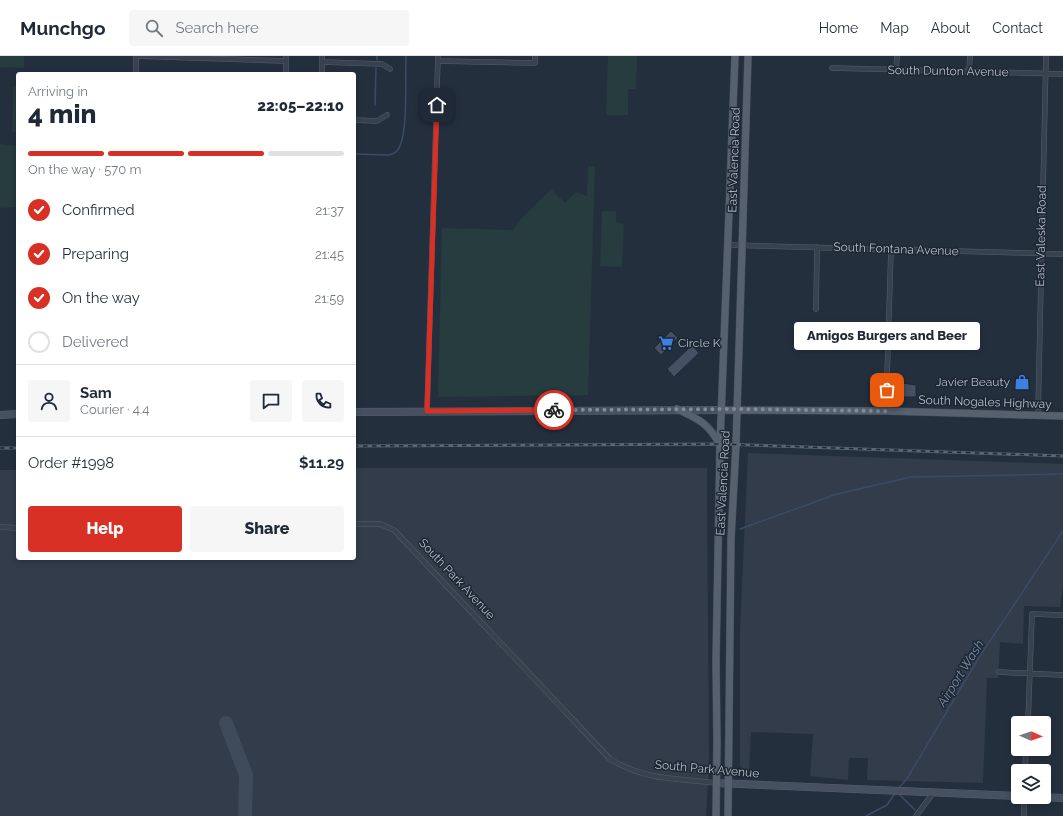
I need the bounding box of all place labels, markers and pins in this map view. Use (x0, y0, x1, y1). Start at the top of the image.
pin (420, 88, 454, 122)
callout: Amigos Burgers and Beer (794, 322, 980, 350)
supermarket icon: Circle K (657, 334, 675, 352)
place label: Circle K (678, 336, 721, 350)
pin (870, 373, 904, 407)
shop icon: Javier Beauty (1013, 373, 1031, 391)
place label: Javier Beauty (936, 375, 1010, 389)

